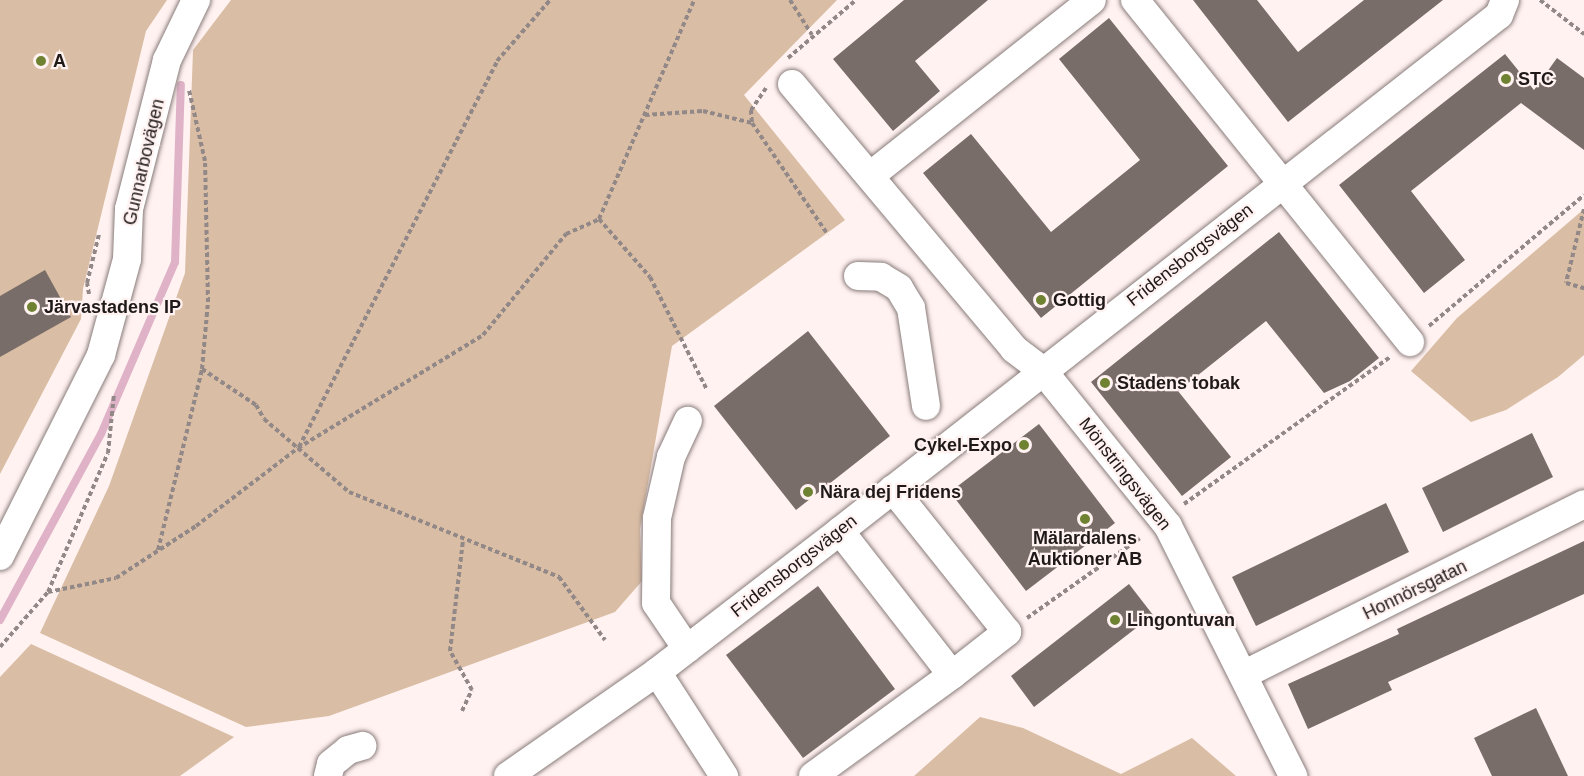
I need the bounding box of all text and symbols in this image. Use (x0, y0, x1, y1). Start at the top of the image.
place label: A (53, 50, 66, 72)
marker: A (34, 54, 48, 68)
place label: STC (1518, 68, 1554, 90)
marker: STC (1499, 72, 1513, 86)
street label: Gunnarbovägen (119, 97, 169, 227)
street label: Fridensborgsvägen (1123, 199, 1257, 311)
place label: Gottig (1053, 289, 1106, 311)
marker: Gottig (1034, 293, 1048, 307)
place label: Järvastadens IP (44, 296, 181, 318)
marker: Järvastadens IP (25, 300, 39, 314)
place label: Stadens tobak (1117, 372, 1240, 394)
marker: Stadens tobak (1098, 376, 1112, 390)
street label: Mönstringsvägen (1074, 413, 1176, 535)
place label: Cykel-Expo (914, 434, 1012, 456)
marker: Cykel-Expo (1017, 438, 1031, 452)
place label: Nära dej Fridens (820, 481, 961, 503)
marker: Nära dej Fridens (801, 485, 815, 499)
street label: Fridensborgsvägen (727, 510, 861, 622)
marker: Mälardalens Auktioner AB (1078, 512, 1092, 526)
place label: Mälardalens Auktioner AB (1027, 528, 1143, 570)
street label: Honnörsgatan (1359, 556, 1471, 624)
place label: Lingontuvan (1127, 609, 1235, 631)
marker: Lingontuvan (1108, 613, 1122, 627)

